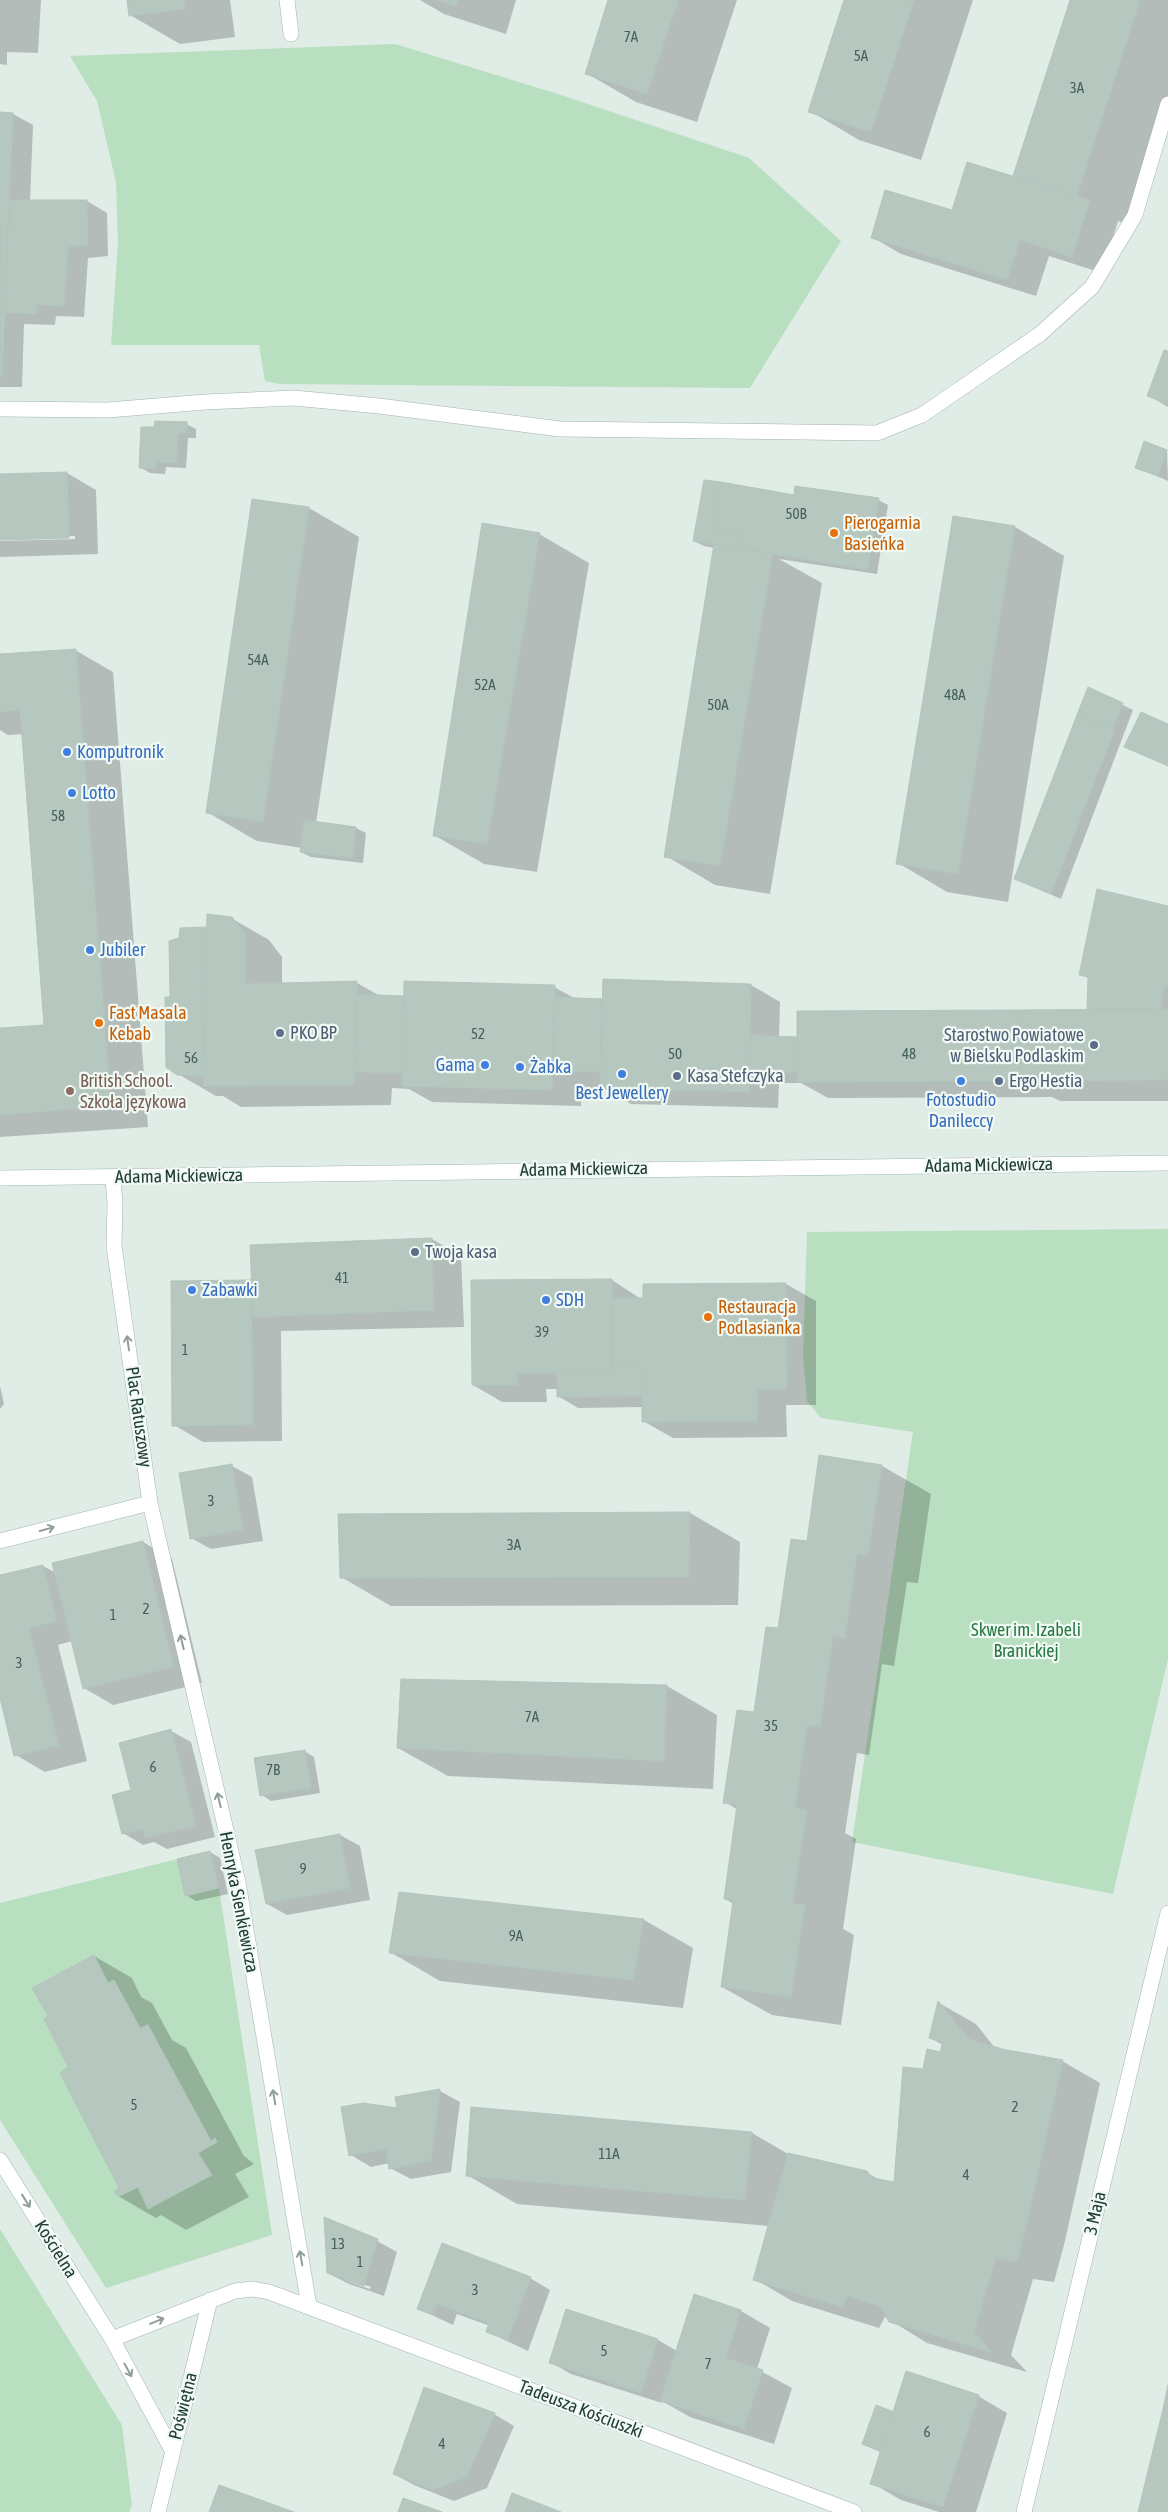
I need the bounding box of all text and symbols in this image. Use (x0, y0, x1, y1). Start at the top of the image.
house number: 7A (624, 28, 639, 45)
house number: 5A (854, 47, 869, 64)
house number: 3A (1070, 79, 1085, 96)
house number: 50B (785, 505, 807, 522)
place label: Pierogarnia Basieńka (844, 512, 921, 554)
marker: Pierogarnia Basieńka (828, 527, 840, 539)
house number: 54A (247, 651, 269, 668)
house number: 52A (474, 676, 496, 693)
house number: 48A (944, 686, 966, 703)
house number: 50A (707, 696, 729, 713)
place label: Komputronik (77, 741, 164, 762)
marker: Komputronik (61, 746, 73, 758)
place label: Lotto (82, 782, 116, 803)
marker: Lotto (66, 787, 78, 799)
house number: 58 (51, 807, 65, 824)
place label: Jubiler (100, 939, 146, 960)
marker: Jubiler (84, 944, 96, 956)
place label: Fast Masala Kebab (109, 1002, 187, 1044)
marker: Fast Masala Kebab (93, 1017, 105, 1029)
place label: PKO BP (290, 1022, 338, 1043)
place label: Starostwo Powiatowe w Bielsku Podlaskim (944, 1024, 1084, 1066)
house number: 52 (471, 1025, 485, 1042)
marker: PKO BP (274, 1027, 286, 1039)
marker: Starostwo Powiatowe w Bielsku Podlaskim (1088, 1039, 1100, 1051)
house number: 50 (668, 1045, 682, 1062)
house number: 48 (902, 1045, 916, 1062)
house number: 56 (184, 1049, 198, 1066)
place label: Gama (436, 1054, 475, 1075)
place label: Żabka (530, 1056, 571, 1077)
marker: Gama (479, 1059, 491, 1071)
marker: Żabka (514, 1061, 526, 1073)
place label: Kasa Stefczyka (687, 1065, 784, 1086)
marker: Best Jewellery (616, 1068, 628, 1080)
place label: British School. Szkoła językowa (80, 1070, 187, 1112)
marker: Kasa Stefczyka (671, 1070, 683, 1082)
place label: Ergo Hestia (1009, 1070, 1082, 1091)
marker: Fotostudio Danileccy (955, 1075, 967, 1087)
marker: Ergo Hestia (993, 1075, 1005, 1087)
place label: Best Jewellery (575, 1082, 669, 1103)
marker: British School. Szkoła językowa (64, 1085, 76, 1097)
place label: Fotostudio Danileccy (926, 1089, 996, 1131)
street label: Adama Mickiewicza (925, 1153, 1053, 1176)
street label: Adama Mickiewicza (520, 1157, 648, 1180)
street label: Adama Mickiewicza (115, 1164, 243, 1187)
place label: Twoja kasa (425, 1241, 497, 1262)
marker: Twoja kasa (409, 1246, 421, 1258)
house number: 41 (335, 1269, 349, 1286)
place label: Zabawki (202, 1279, 258, 1300)
marker: Zabawki (186, 1284, 198, 1296)
place label: SDH (556, 1289, 584, 1310)
marker: SDH (540, 1294, 552, 1306)
place label: Restauracja Podlasianka (718, 1296, 801, 1338)
marker: Restauracja Podlasianka (702, 1311, 714, 1323)
house number: 39 (535, 1323, 549, 1340)
one-way arrow (123, 1335, 133, 1351)
house number: 1 (181, 1341, 189, 1358)
street label: Plac Ratuszowy (122, 1365, 157, 1469)
house number: 3 (207, 1492, 215, 1509)
one-way arrow (39, 1524, 55, 1533)
house number: 3A (507, 1536, 522, 1553)
house number: 2 (142, 1600, 150, 1617)
house number: 1 (109, 1606, 117, 1623)
park label: Skwer im. Izabeli Branickiej (971, 1619, 1081, 1661)
one-way arrow (177, 1634, 186, 1650)
house number: 3 (15, 1654, 23, 1671)
house number: 7A (525, 1708, 540, 1725)
house number: 35 (764, 1717, 778, 1734)
house number: 6 (149, 1758, 157, 1775)
house number: 7B (266, 1761, 280, 1778)
one-way arrow (214, 1792, 223, 1808)
street label: Henryka Sienkiewicza (216, 1830, 263, 1974)
house number: 9 (299, 1860, 307, 1877)
house number: 9A (509, 1927, 524, 1944)
one-way arrow (269, 2090, 279, 2106)
house number: 5 (130, 2096, 138, 2113)
house number: 2 (1011, 2098, 1019, 2115)
house number: 11A (598, 2145, 620, 2162)
house number: 4 (962, 2166, 970, 2183)
street label: 3 Maja (1079, 2189, 1110, 2237)
one-way arrow (20, 2194, 31, 2208)
street label: Kościelna (31, 2216, 82, 2281)
house number: 13 (331, 2235, 345, 2252)
one-way arrow (296, 2250, 306, 2266)
house number: 1 (356, 2253, 364, 2270)
house number: 3 (471, 2281, 479, 2298)
one-way arrow (149, 2316, 164, 2325)
house number: 5 (600, 2342, 608, 2359)
house number: 7 (704, 2355, 712, 2372)
one-way arrow (123, 2362, 133, 2377)
street label: Poświętna (164, 2370, 201, 2442)
street label: Tadeusza Kościuszki (516, 2375, 646, 2442)
house number: 6 (923, 2423, 931, 2440)
house number: 4 (438, 2435, 446, 2452)

